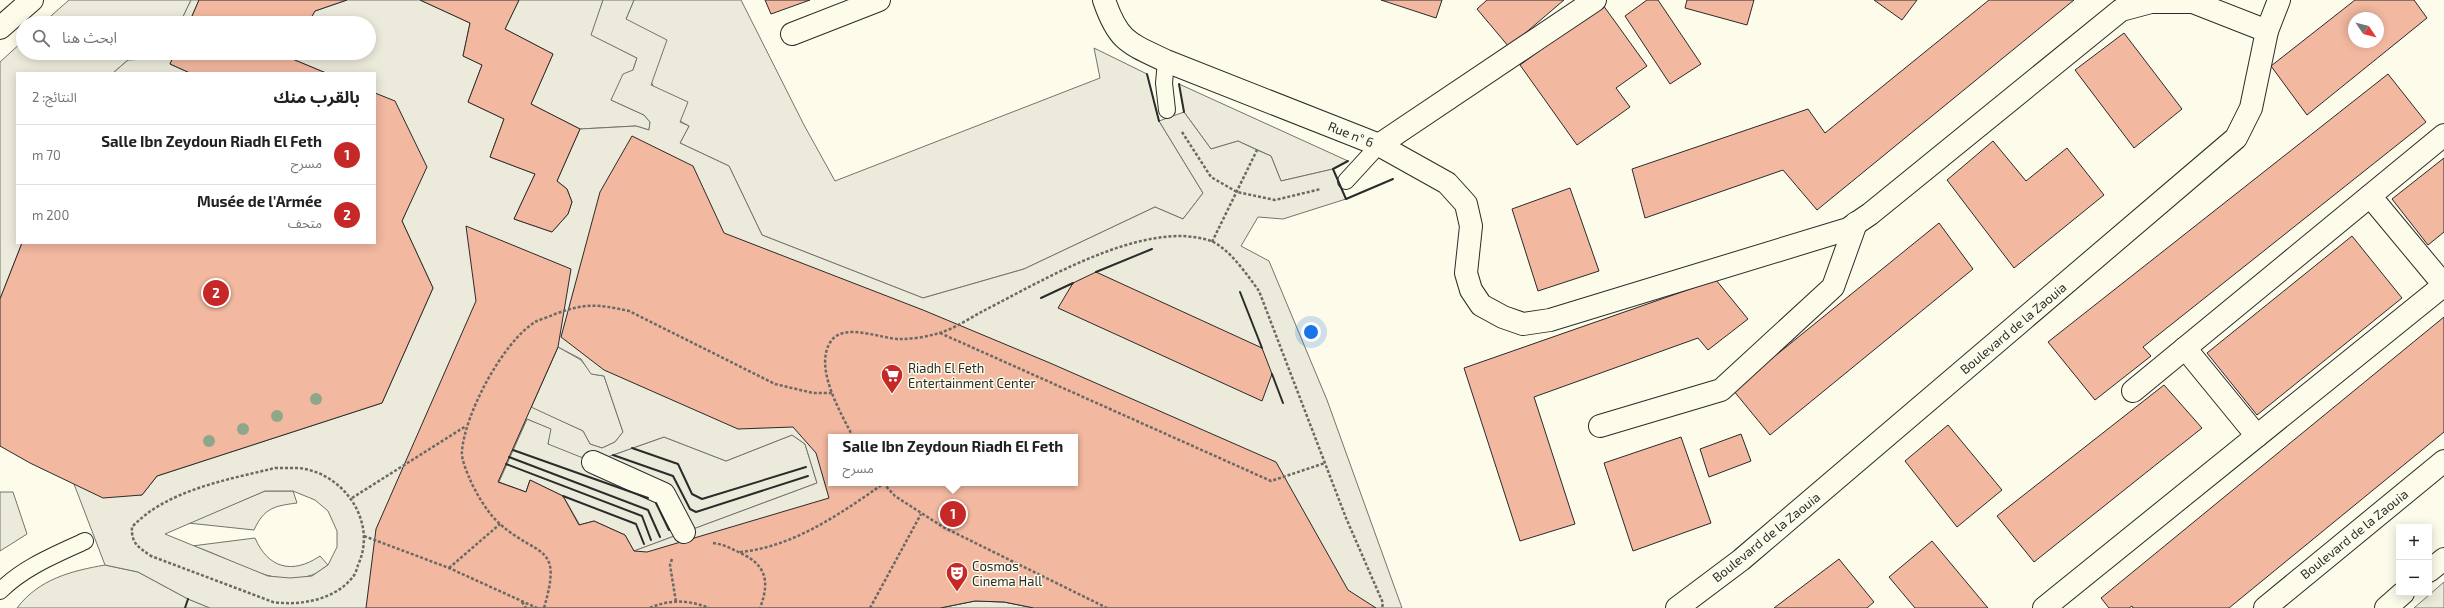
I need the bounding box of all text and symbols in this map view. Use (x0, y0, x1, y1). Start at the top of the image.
north arrow (2348, 12, 2384, 48)
search box (16, 16, 376, 60)
icon: search (30, 27, 52, 49)
text: ابحث هنا (62, 28, 117, 46)
text: بالقرب منك (273, 86, 360, 106)
text: النتائج: 2 (32, 89, 77, 105)
street label: Rue n° 6 (1326, 118, 1376, 150)
text: Salle Ibn Zeydoun Riadh El Feth (101, 132, 322, 150)
text: 70 m (32, 147, 61, 163)
text: 1 (344, 147, 350, 163)
text: مسرح (291, 155, 322, 171)
text: Musée de l'Armée (197, 192, 322, 210)
text: 200 m (32, 207, 69, 223)
text: 2 (343, 207, 351, 223)
text: متحف (288, 215, 322, 231)
pin: 2 (203, 278, 229, 308)
street label: Boulevard de la Zaouia (1957, 279, 2069, 377)
your location (1301, 322, 1321, 342)
place label: Riadh El Feth Entertainment Center (908, 360, 1036, 391)
supermarket icon: Riadh El Feth Entertainment Center (879, 362, 905, 395)
popup (828, 434, 1078, 486)
text: Salle Ibn Zeydoun Riadh El Feth (843, 437, 1063, 455)
text: مسرح (843, 460, 874, 476)
street label: Boulevard de la Zaouia (2297, 486, 2411, 582)
street label: Boulevard de la Zaouia (1709, 489, 1823, 585)
pin: 1 (940, 499, 966, 529)
map controls (2396, 524, 2432, 596)
button: + (2396, 524, 2432, 560)
place label: Cosmos Cinema Hall (972, 558, 1042, 589)
theatre icon: Cosmos Cinema Hall (944, 560, 970, 593)
button: − (2396, 560, 2432, 596)

